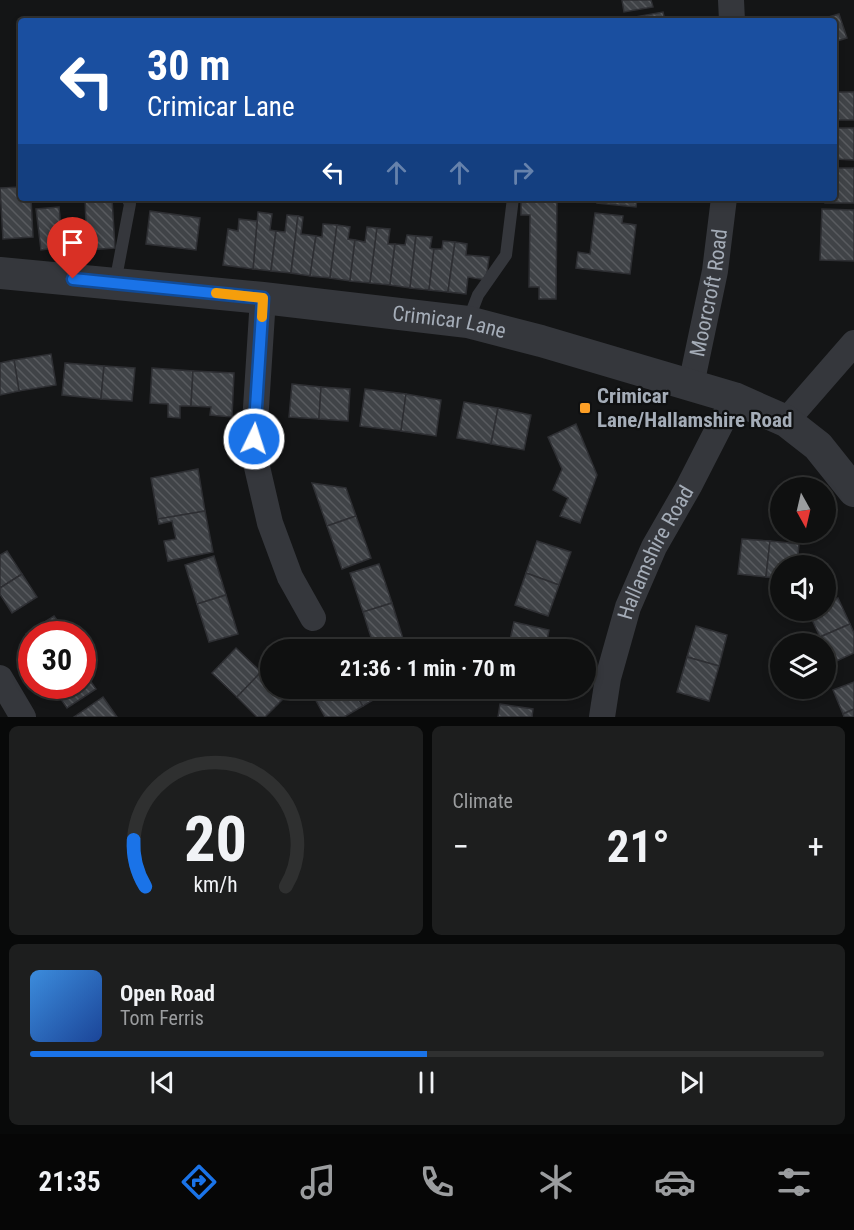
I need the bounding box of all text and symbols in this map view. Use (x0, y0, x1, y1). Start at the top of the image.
text: 30 m (147, 41, 230, 90)
icon: left (48, 42, 126, 120)
text: Crimicar Lane (147, 91, 295, 123)
icon: left (317, 156, 350, 189)
icon: ahead (380, 156, 413, 189)
icon: ahead (443, 156, 476, 189)
icon: right (506, 156, 539, 189)
pin (47, 217, 98, 279)
icon: arrive (56, 226, 89, 259)
street label: Moorcroft Road (685, 228, 732, 359)
street label: Crimicar Lane (391, 301, 509, 343)
place label: Crimicar Lane/Hallamshire Road (597, 384, 792, 432)
marker: Crimicar Lane/Hallamshire Road (578, 401, 592, 415)
position arrow (222, 407, 286, 471)
north arrow (770, 477, 836, 543)
map controls (770, 477, 836, 699)
street label: Hallamshire Road (613, 482, 699, 622)
button: sound (770, 555, 836, 621)
speed limit sign: 30 (18, 621, 96, 699)
button: layers (770, 633, 836, 699)
text: 21:36 · 1 min · 70 m (340, 656, 516, 681)
text: Climate (453, 789, 513, 813)
text: 20 (184, 803, 247, 876)
text: 21° (607, 820, 670, 873)
text: − (453, 827, 469, 866)
text: + (808, 827, 824, 866)
text: km/h (194, 873, 238, 898)
text: Open Road (120, 981, 215, 1006)
text: Tom Ferris (120, 1006, 204, 1030)
icon: previous (146, 1066, 179, 1099)
icon: pause (410, 1066, 443, 1099)
icon: next (675, 1066, 708, 1099)
icon: directions (178, 1161, 220, 1203)
icon: music (297, 1161, 339, 1203)
icon: phone (416, 1161, 458, 1203)
icon: climate (535, 1161, 577, 1203)
icon: car (654, 1161, 696, 1203)
icon: filters (773, 1161, 815, 1203)
text: 21:35 (39, 1166, 101, 1198)

